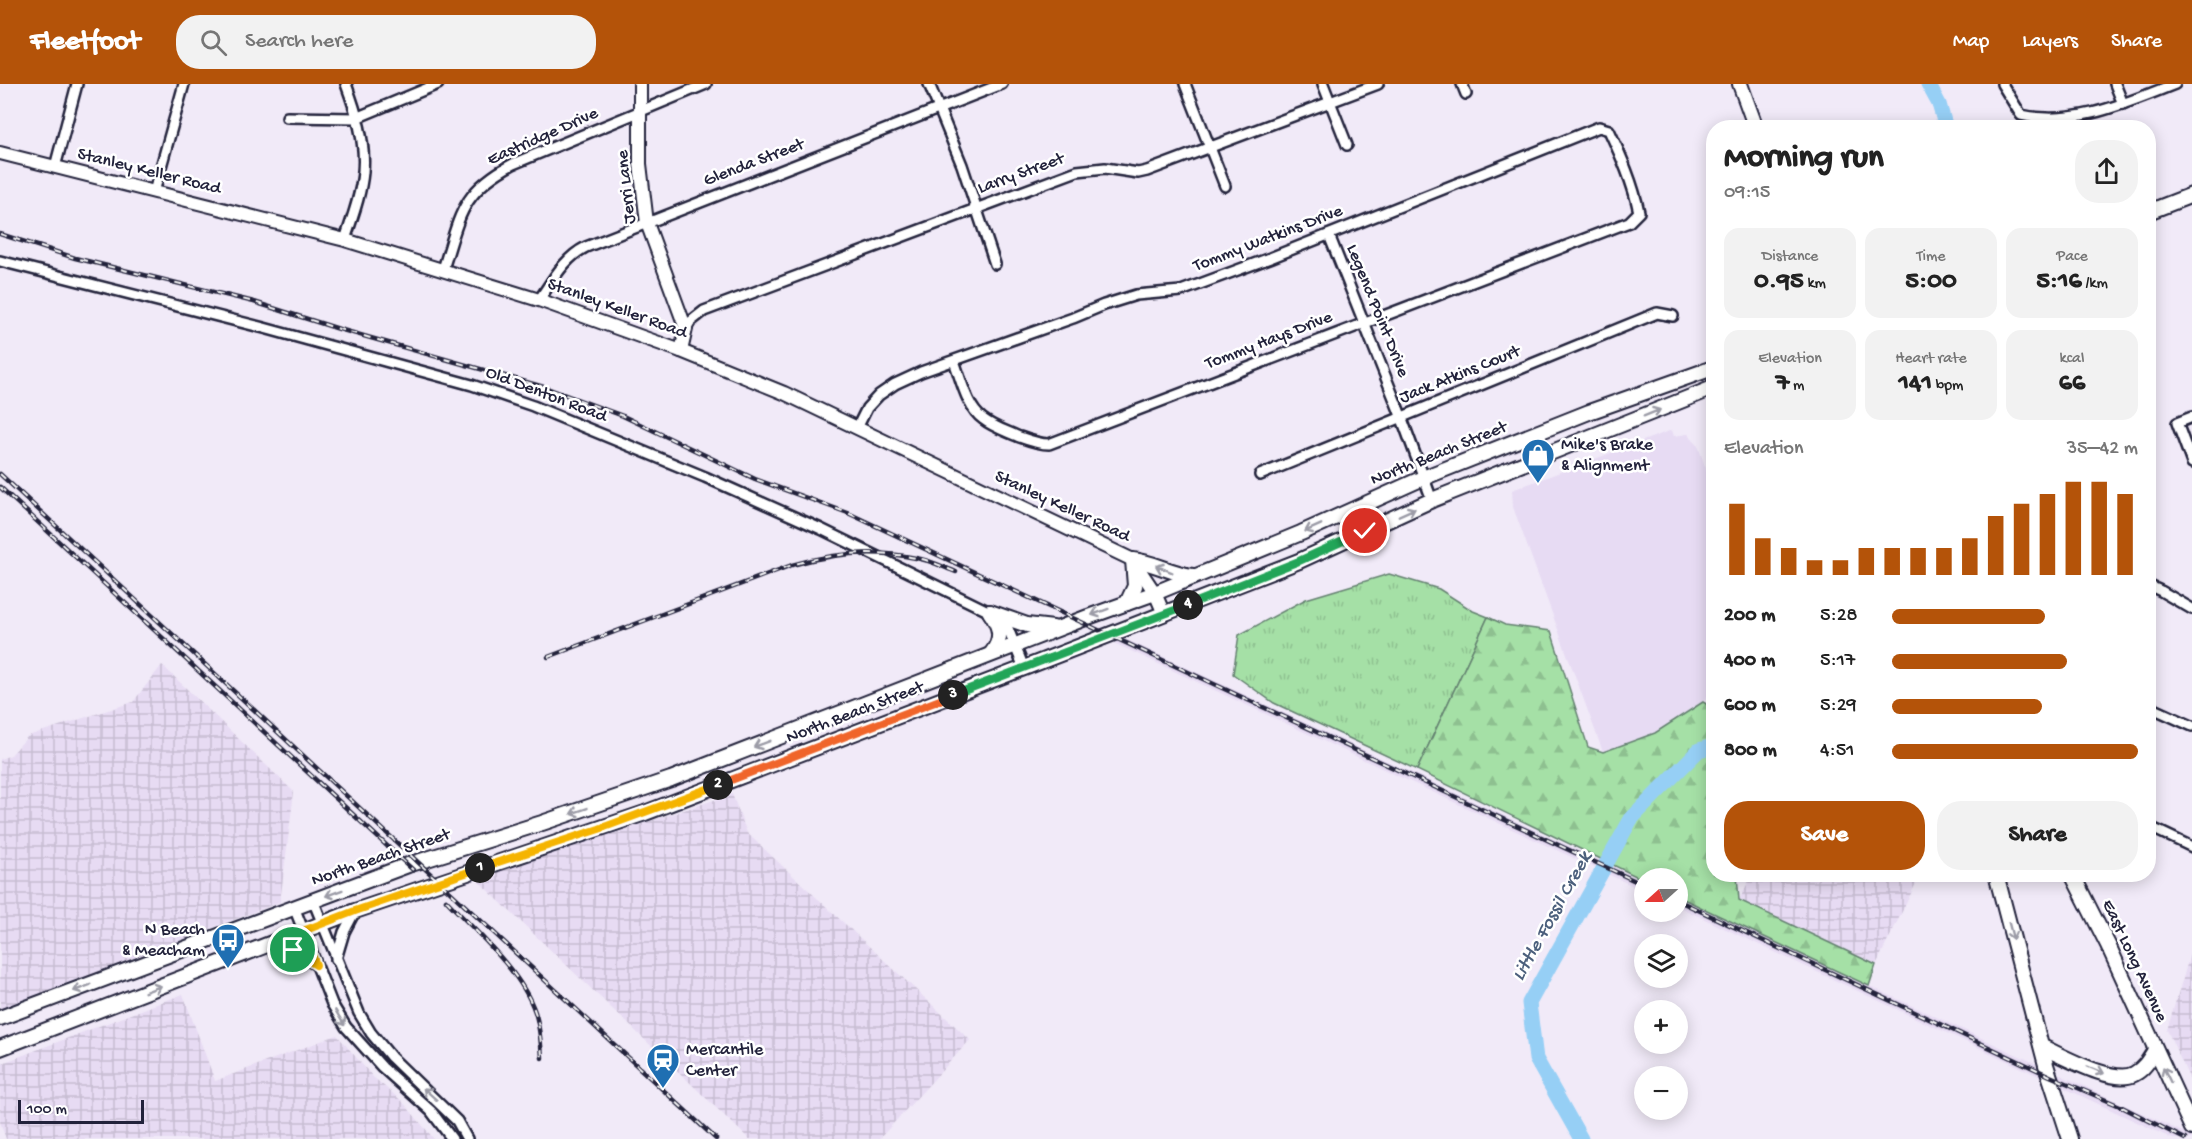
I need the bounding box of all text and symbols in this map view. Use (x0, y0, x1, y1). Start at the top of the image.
search box (176, 15, 596, 69)
text: Fleetfoot (30, 26, 140, 59)
icon: search (197, 26, 230, 59)
text: Search here (245, 29, 353, 55)
text: Map (1953, 30, 1989, 55)
text: Layers (2022, 30, 2078, 55)
text: Share (2111, 30, 2162, 55)
street label: Eastridge Drive (484, 103, 602, 171)
street label: Glenda Street (701, 134, 809, 192)
text: Morning run (1724, 140, 1884, 178)
button: share (2075, 140, 2138, 203)
street label: Stanley Keller Road (75, 144, 224, 200)
street label: Jerri Lane (613, 148, 641, 225)
street label: Larry Street (975, 148, 1069, 199)
text: 09:15 (1724, 182, 1770, 205)
street label: Tommy Watkins Drive (1189, 201, 1346, 278)
street label: Legend Point Drive (1341, 242, 1413, 381)
text: Distance (1762, 248, 1818, 267)
text: Time (1916, 248, 1946, 267)
text: Pace (2056, 248, 2088, 267)
text: 0.95 (1754, 267, 1804, 298)
text: 5:00 (1905, 267, 1957, 298)
text: 5:16 (2036, 267, 2082, 298)
street label: Stanley Keller Road (544, 274, 691, 344)
text: km (1804, 275, 1826, 294)
text: /km (2082, 275, 2108, 294)
street label: Tommy Hays Drive (1202, 307, 1336, 375)
street label: Jack Atkins Court (1396, 341, 1525, 409)
text: Elevation (1758, 350, 1822, 369)
text: Heart rate (1895, 350, 1967, 369)
text: kcal (2060, 350, 2084, 369)
street label: Old Denton Road (482, 362, 611, 428)
text: 7 (1776, 369, 1789, 400)
text: 141 (1899, 369, 1932, 400)
text: 66 (2059, 369, 2085, 400)
text: m (1789, 377, 1804, 396)
text: bpm (1932, 377, 1963, 396)
one-way arrow (1642, 407, 1661, 418)
street label: North Beach Street (1368, 416, 1512, 491)
place label: Mike's Brake & Alignment (1561, 435, 1654, 477)
shop icon: Mike's Brake & Alignment (1520, 437, 1556, 484)
text: Elevation (1724, 438, 1804, 461)
text: 35–42 m (2067, 438, 2138, 461)
street label: Stanley Keller Road (991, 466, 1134, 548)
pin (1339, 505, 1390, 556)
one-way arrow (1397, 506, 1415, 517)
icon: check (1348, 514, 1381, 547)
one-way arrow (1304, 522, 1322, 534)
one-way arrow (1155, 562, 1174, 573)
pin: 4 (1173, 590, 1203, 620)
text: 4 (1184, 595, 1192, 614)
text: 200 m (1724, 605, 1775, 628)
text: 5:28 (1820, 605, 1858, 628)
one-way arrow (1091, 608, 1110, 619)
text: 400 m (1724, 650, 1775, 673)
text: 5:17 (1820, 650, 1855, 673)
street label: North Beach Street (783, 677, 928, 749)
pin: 3 (938, 680, 968, 710)
text: 3 (949, 685, 957, 704)
text: 600 m (1724, 695, 1776, 718)
text: 5:29 (1820, 695, 1857, 718)
one-way arrow (753, 739, 771, 750)
text: 800 m (1724, 740, 1777, 763)
text: 4:51 (1820, 740, 1854, 763)
pin: 2 (703, 770, 733, 800)
text: 2 (714, 775, 722, 794)
button: Save (1724, 801, 1925, 870)
button: Share (1937, 801, 2138, 870)
one-way arrow (570, 806, 589, 817)
street label: North Beach Street (309, 824, 455, 892)
water label: Little Fossil Creek (1508, 847, 1599, 985)
pin: 1 (465, 853, 495, 883)
text: 1 (477, 858, 483, 877)
north arrow (1634, 868, 1688, 922)
map controls (1634, 868, 1688, 1120)
one-way arrow (325, 888, 344, 899)
street label: East Long Avenue (2096, 896, 2172, 1026)
place label: N Beach & Meacham (122, 920, 205, 962)
one-way arrow (2005, 921, 2017, 940)
bus stop icon: N Beach & Meacham (210, 922, 246, 969)
pin (267, 924, 318, 975)
icon: arrive (276, 933, 309, 966)
button: layers (1634, 934, 1688, 988)
one-way arrow (74, 983, 92, 994)
one-way arrow (143, 983, 161, 994)
button: + (1634, 1000, 1688, 1054)
one-way arrow (335, 1009, 347, 1026)
place label: Mercantile Center (686, 1040, 764, 1082)
station icon: Mercantile Center (645, 1042, 681, 1089)
one-way arrow (2086, 1065, 2105, 1076)
button: − (1634, 1066, 1688, 1120)
one-way arrow (2161, 1066, 2173, 1084)
one-way arrow (423, 1087, 438, 1101)
scale bar (18, 1097, 144, 1124)
text: 100 m (27, 1101, 67, 1120)

